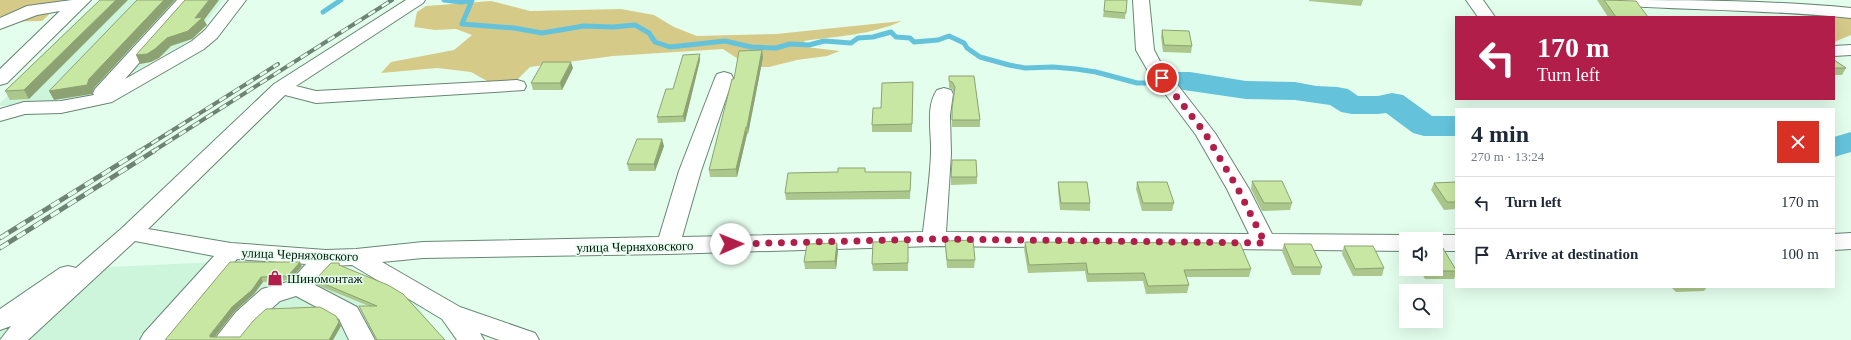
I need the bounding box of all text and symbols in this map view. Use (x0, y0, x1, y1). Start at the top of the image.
icon: left (1471, 32, 1523, 84)
text: 170 m (1537, 32, 1609, 63)
pin (1145, 61, 1179, 95)
text: Turn left (1537, 65, 1600, 85)
icon: arrive (1151, 67, 1173, 89)
text: 4 min (1471, 121, 1529, 147)
button: close (1777, 121, 1819, 163)
text: 270 m · 13:24 (1471, 149, 1544, 164)
icon: left (1471, 192, 1493, 214)
text: Turn left (1505, 194, 1562, 210)
text: 170 m (1781, 194, 1819, 210)
position arrow (710, 223, 752, 265)
map controls (1399, 232, 1443, 328)
button: sound (1399, 232, 1443, 276)
street label: улица Черняховского (576, 238, 694, 255)
icon: arrive (1471, 244, 1493, 266)
street label: улица Черняховского (241, 245, 359, 264)
text: Arrive at destination (1505, 246, 1638, 262)
text: 100 m (1781, 246, 1819, 262)
shop icon: Шиномонтаж (266, 269, 284, 287)
place label: Шиномонтаж (287, 271, 364, 286)
button: search (1399, 284, 1443, 328)

